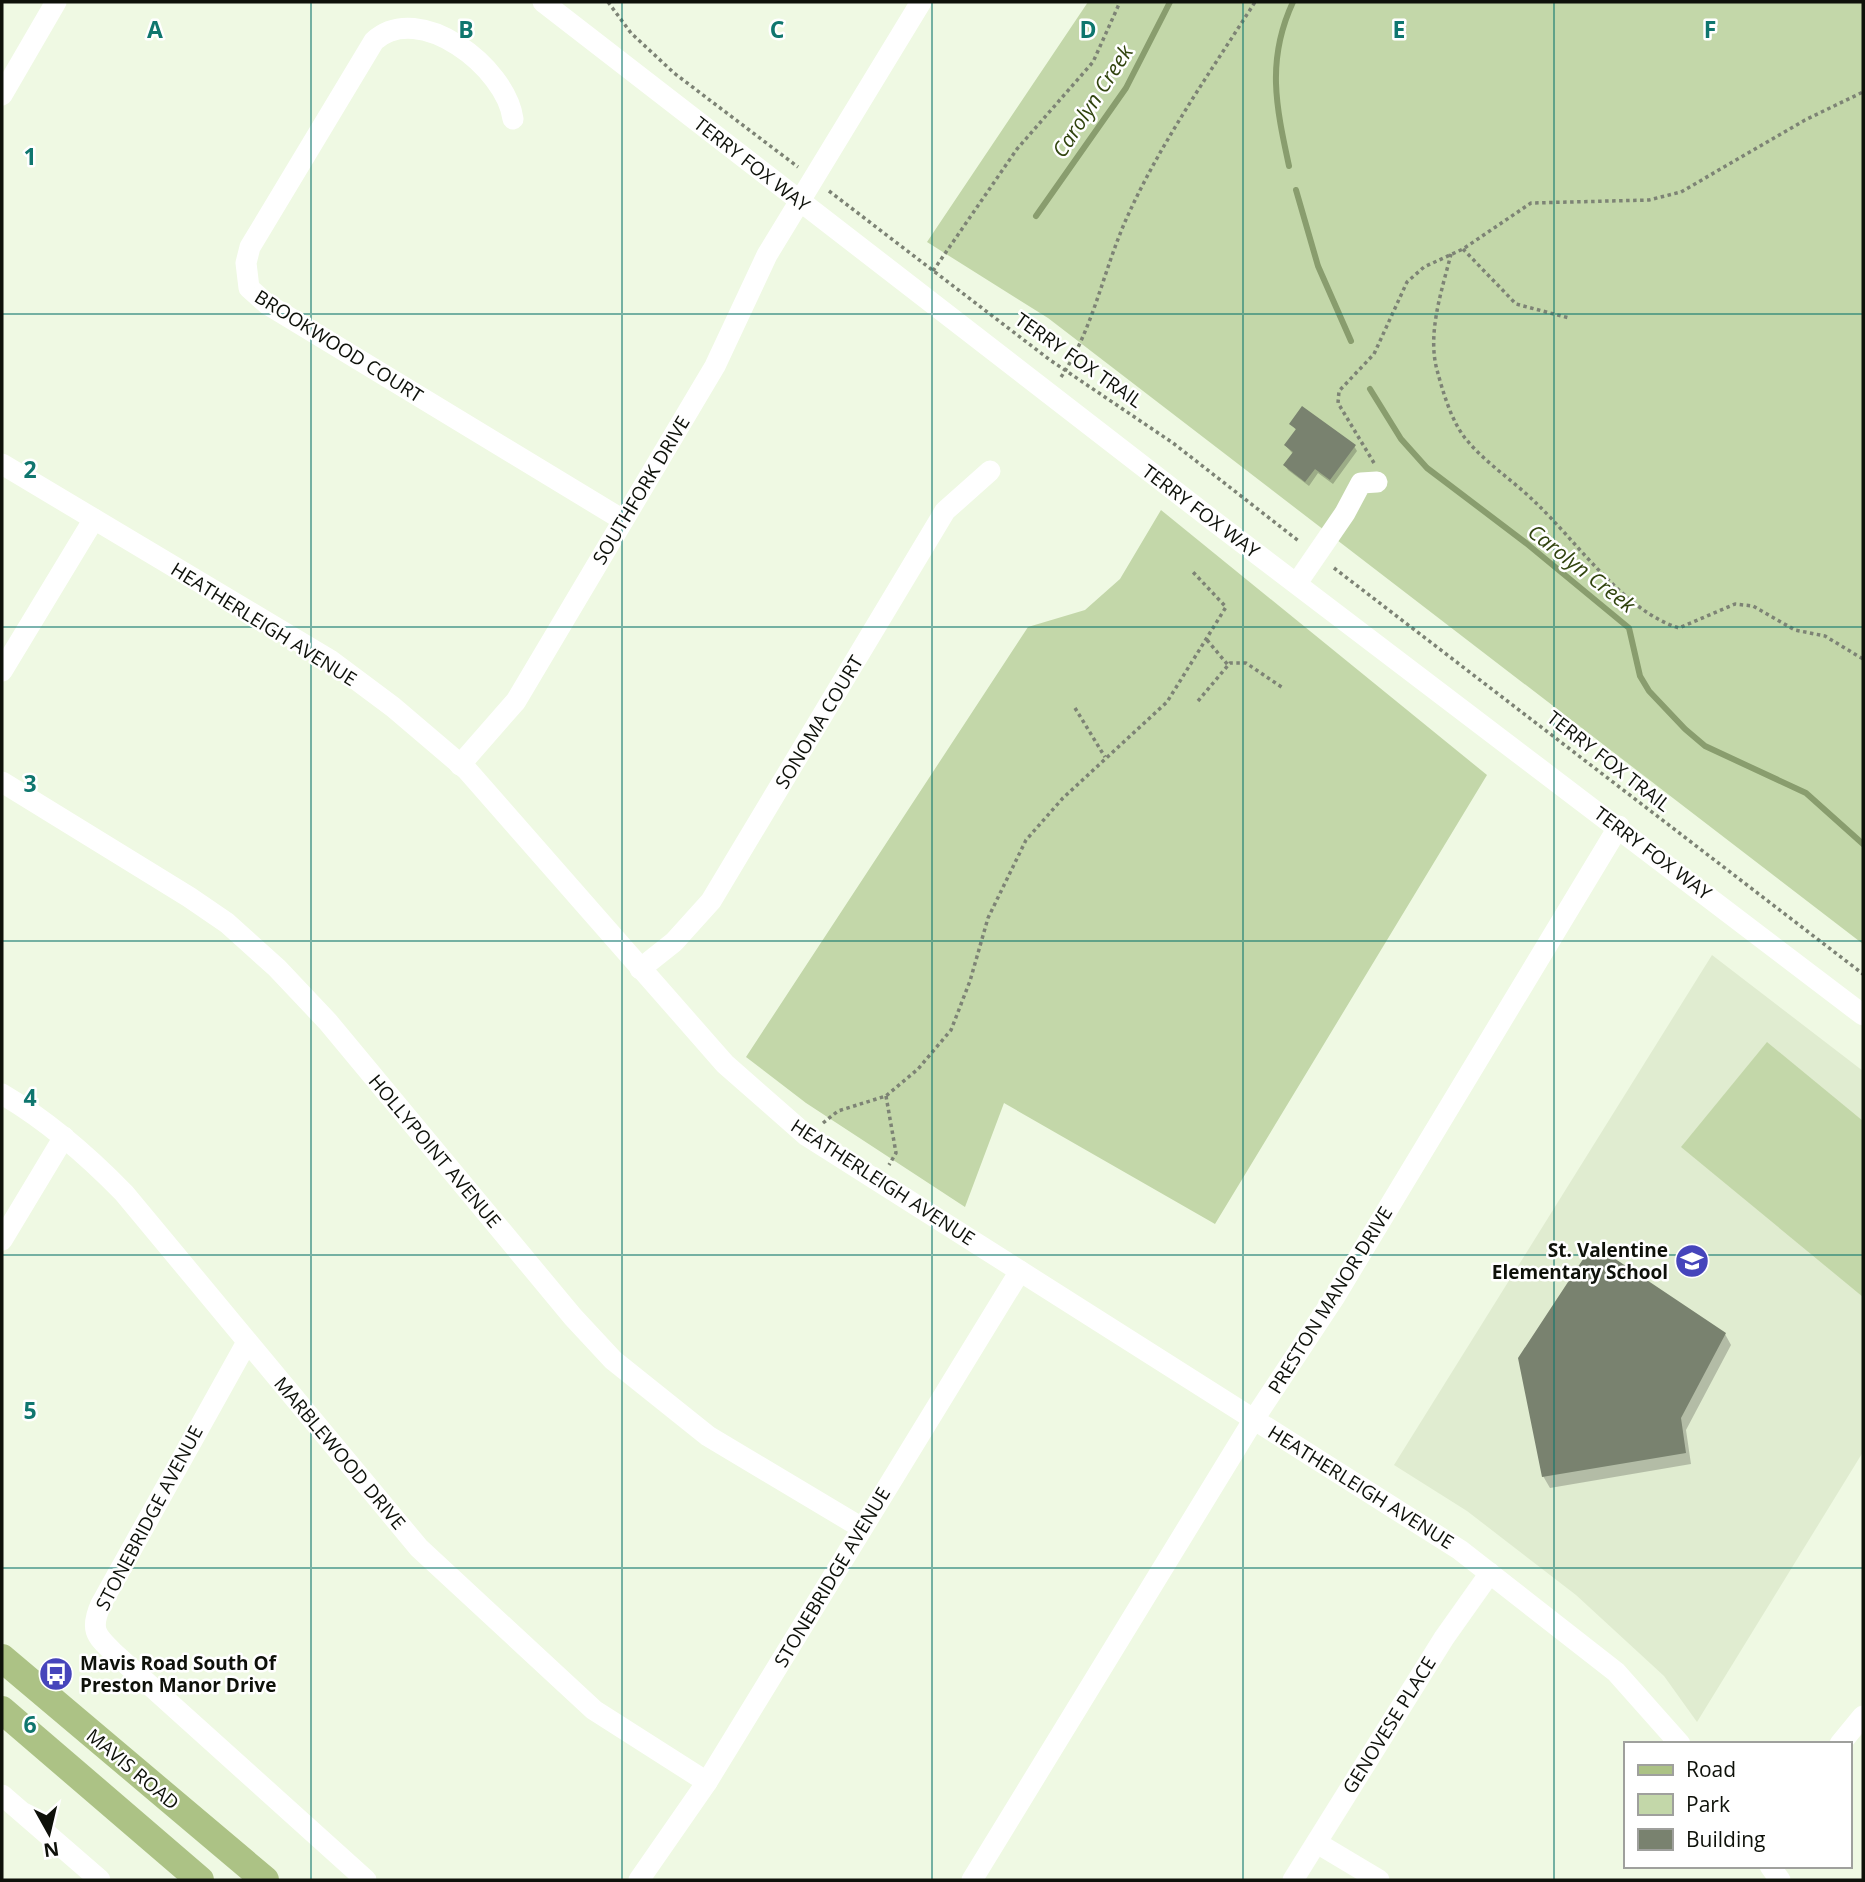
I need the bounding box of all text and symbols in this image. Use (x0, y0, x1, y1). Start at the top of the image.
text: A (147, 13, 163, 45)
text: B (458, 13, 474, 45)
text: C (770, 13, 784, 45)
text: D (1079, 13, 1097, 45)
text: E (1393, 13, 1405, 45)
text: F (1704, 13, 1716, 45)
water label: Carolyn Creek (1045, 39, 1139, 163)
street label: TERRY FOX WAY (689, 110, 816, 218)
text: 1 (23, 140, 37, 172)
street label: BROOKWOOD COURT (250, 284, 429, 409)
street label: TERRY FOX TRAIL (1010, 306, 1148, 414)
street label: SOUTHFORK DRIVE (586, 411, 696, 569)
text: 2 (23, 453, 37, 485)
street label: TERRY FOX WAY (1137, 458, 1265, 564)
water label: Carolyn Creek (1523, 517, 1642, 619)
street label: HEATHERLEIGH AVENUE (166, 556, 362, 692)
street label: SONOMA COURT (769, 650, 869, 793)
street label: TERRY FOX TRAIL (1542, 705, 1676, 817)
text: 3 (23, 767, 37, 799)
street label: TERRY FOX WAY (1589, 800, 1717, 906)
street label: HOLLYPOINT AVENUE (363, 1069, 507, 1233)
text: 4 (23, 1081, 37, 1113)
street label: HEATHERLEIGH AVENUE (786, 1113, 980, 1251)
street label: PRESTON MANOR DRIVE (1262, 1201, 1398, 1399)
place label: St. Valentine Elementary School (1492, 1237, 1668, 1285)
school or university icon: St. Valentine Elementary School (1673, 1242, 1711, 1280)
street label: MARBLEWOOD DRIVE (268, 1371, 412, 1535)
text: 5 (23, 1394, 37, 1426)
street label: HEATHERLEIGH AVENUE (1263, 1419, 1459, 1555)
street label: STONEBRIDGE AVENUE (89, 1421, 209, 1615)
street label: STONEBRIDGE AVENUE (768, 1482, 896, 1672)
place label: Mavis Road South Of Preston Manor Drive (80, 1650, 278, 1698)
street label: GENOVESE PLACE (1336, 1651, 1442, 1799)
bus stop icon: Mavis Road South Of Preston Manor Drive (37, 1655, 75, 1693)
text: 6 (23, 1708, 37, 1740)
street label: MAVIS ROAD (81, 1723, 185, 1815)
legend (1624, 1742, 1851, 1868)
text: Road (1686, 1755, 1736, 1783)
text: Park (1686, 1790, 1730, 1818)
north arrow (14, 1798, 84, 1868)
text: Building (1686, 1825, 1765, 1853)
text: N (42, 1836, 61, 1864)

